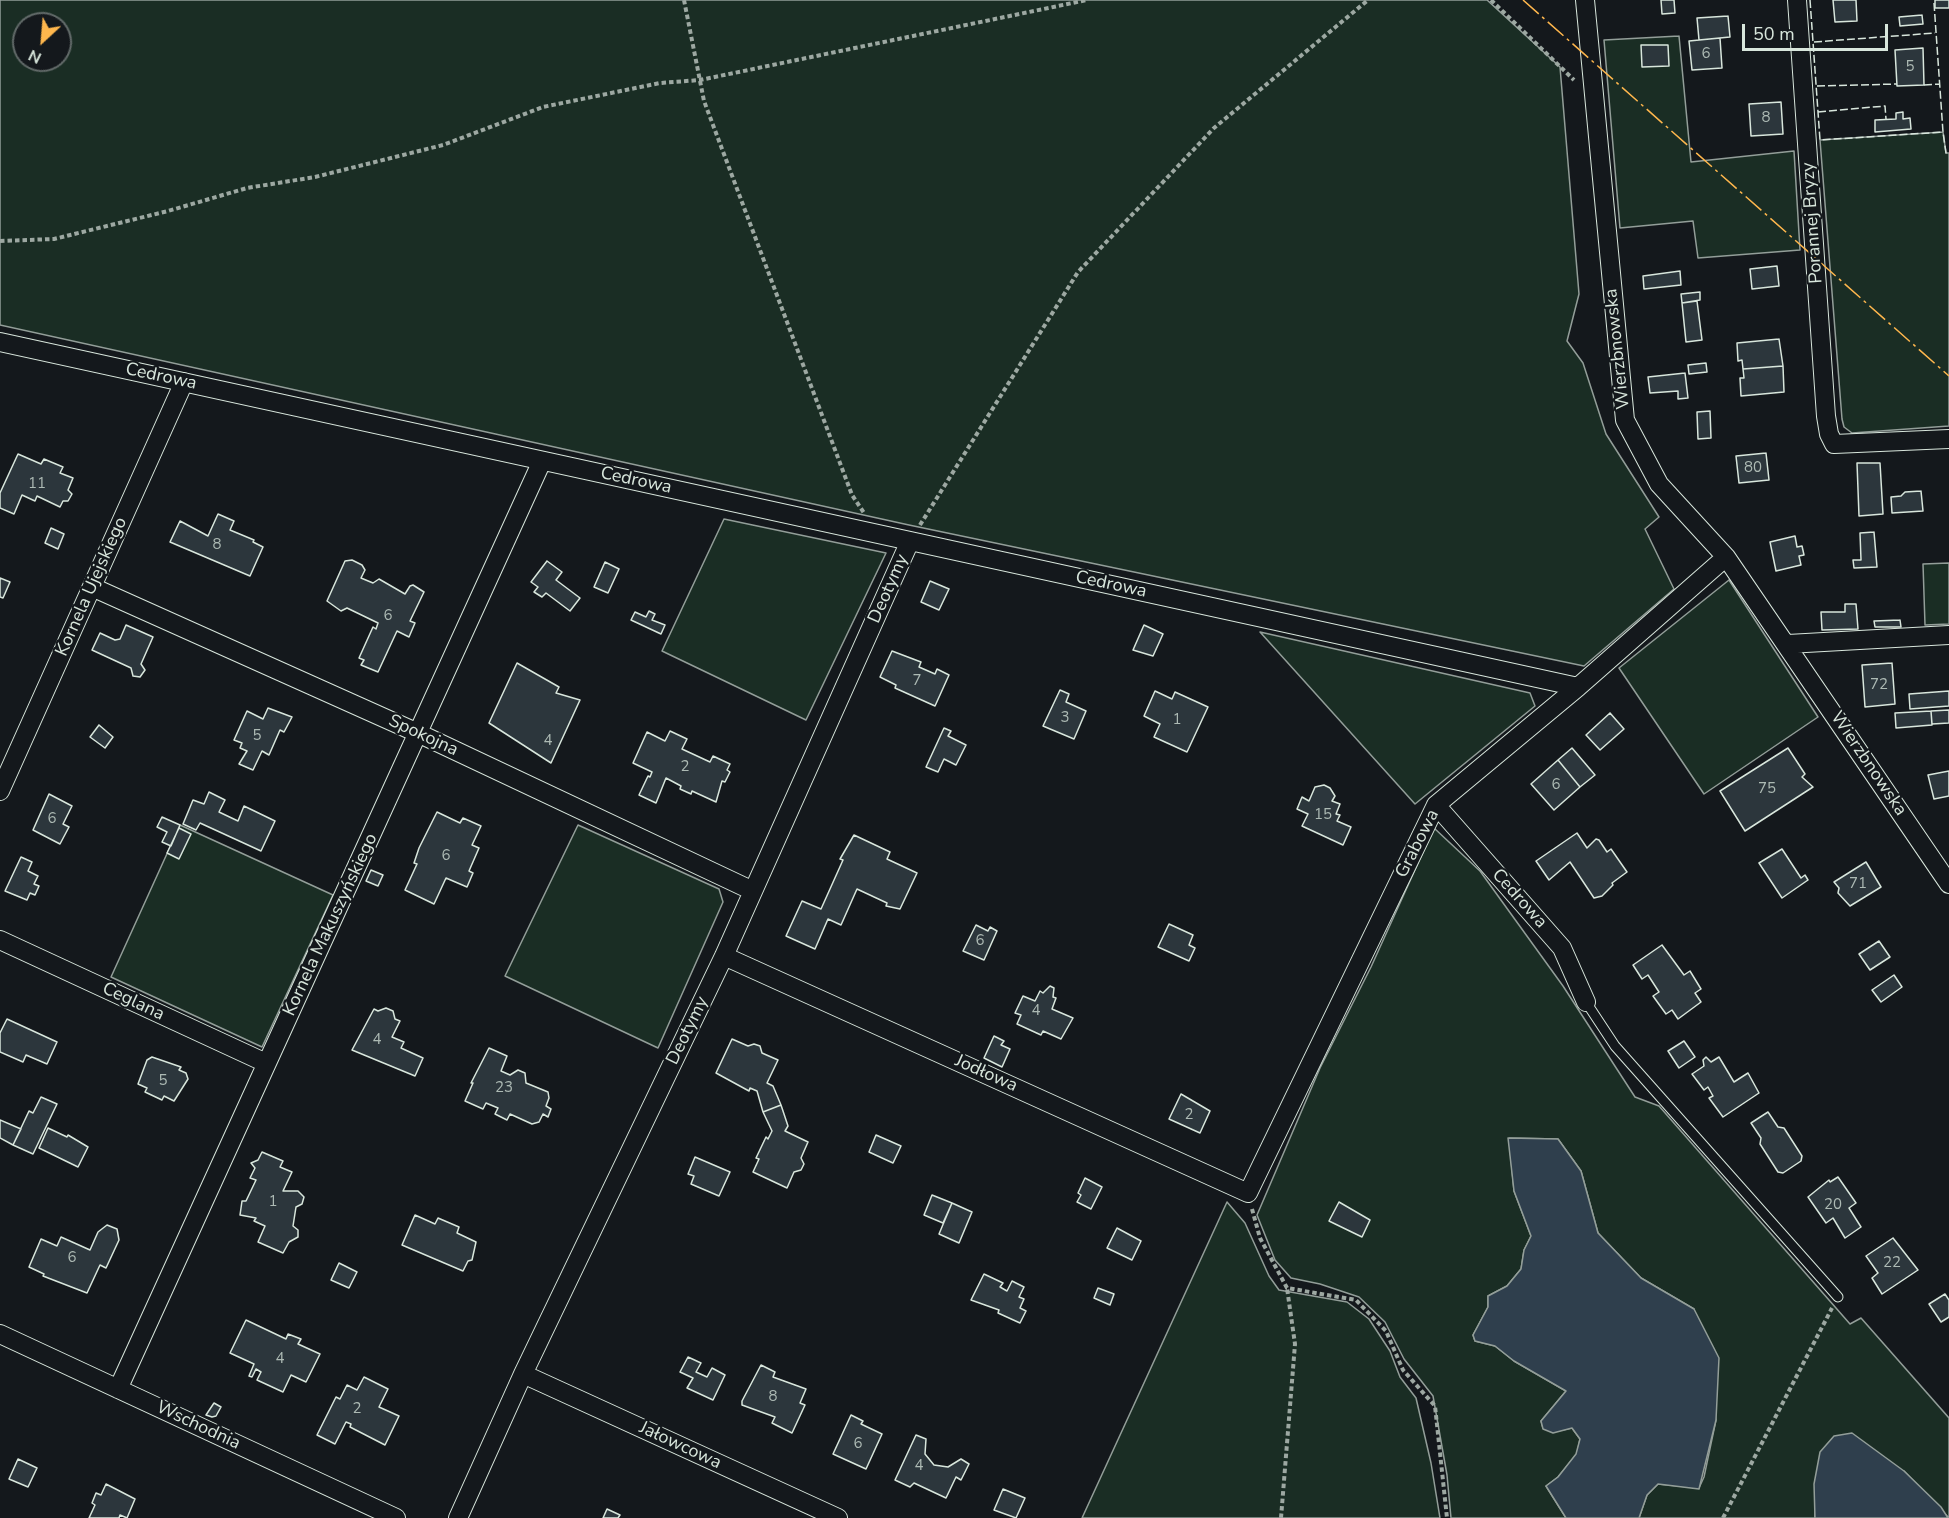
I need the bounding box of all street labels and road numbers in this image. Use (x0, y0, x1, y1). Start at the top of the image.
street label: Porannej Bryzy (1798, 162, 1828, 284)
street label: Wierzbnowska (1601, 288, 1635, 410)
street label: Cedrowa (123, 359, 199, 395)
street label: Cedrowa (598, 463, 674, 499)
street label: Kornela Ujejskiego (52, 514, 132, 660)
street label: Deotymy (864, 551, 914, 627)
street label: Cedrowa (1073, 567, 1149, 603)
street label: Wierzbnowska (1825, 708, 1911, 820)
street label: Spokojna (385, 710, 461, 762)
street label: Grabowa (1392, 806, 1444, 882)
street label: Kornela Makuszyńskiego (279, 830, 383, 1020)
street label: Cedrowa (1487, 865, 1551, 933)
street label: Ceglana (98, 978, 168, 1026)
street label: Deotymy (662, 993, 714, 1069)
street label: Jodłowa (951, 1051, 1021, 1097)
street label: Wschodnia (152, 1397, 244, 1455)
street label: Jałowcowa (636, 1418, 724, 1474)

